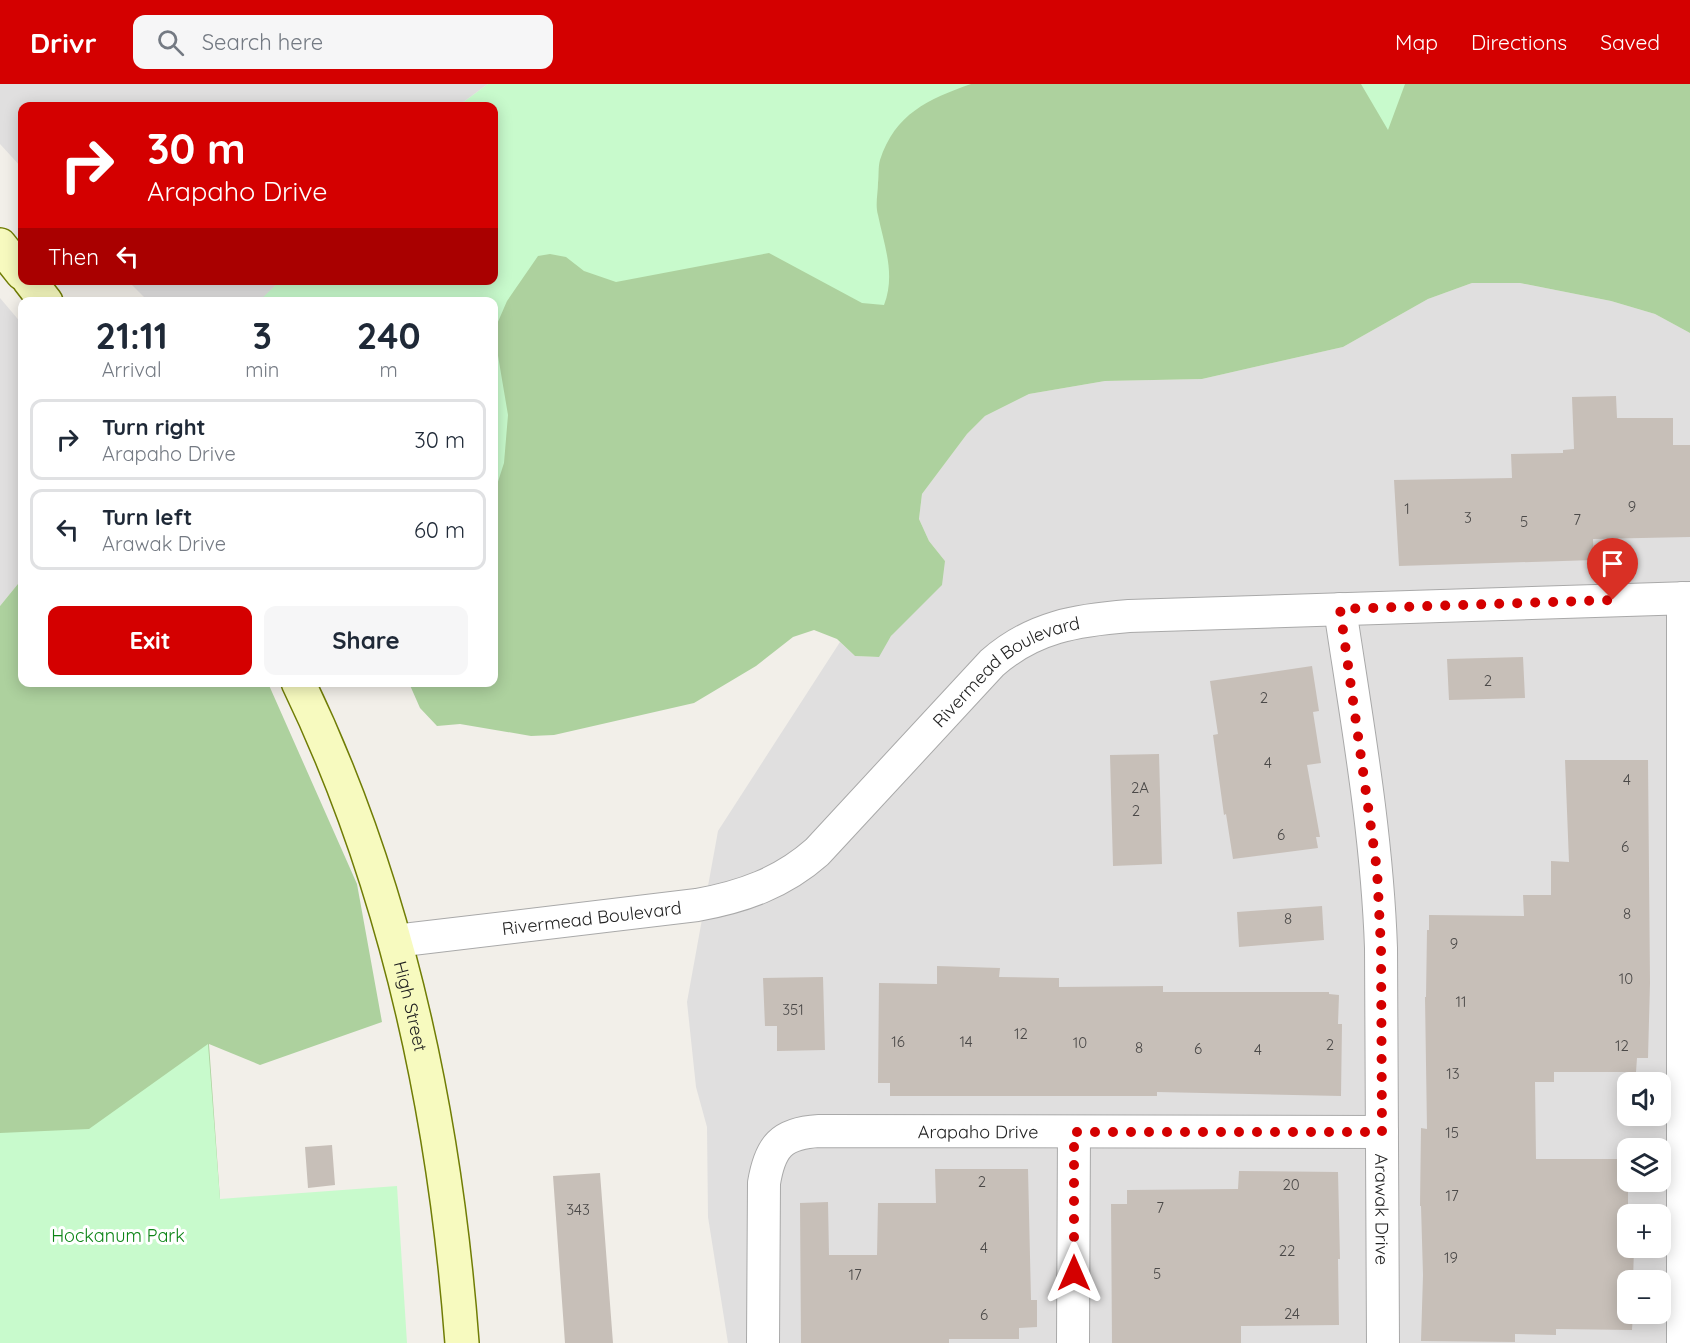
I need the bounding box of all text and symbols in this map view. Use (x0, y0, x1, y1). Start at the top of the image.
search box (133, 15, 553, 69)
text: Drivr (30, 25, 97, 60)
icon: search (154, 26, 187, 59)
text: Search here (202, 28, 323, 56)
text: Map (1395, 29, 1438, 55)
text: Directions (1471, 29, 1567, 55)
text: Saved (1600, 29, 1660, 55)
text: 30 m (147, 122, 246, 175)
icon: right (48, 126, 126, 204)
text: Arapaho Drive (147, 174, 328, 208)
icon: left (111, 240, 144, 273)
text: Then (48, 243, 99, 271)
text: 21:11 (95, 313, 168, 358)
text: 3 (253, 313, 272, 358)
text: 240 (357, 313, 421, 358)
text: Arrival (102, 357, 162, 382)
text: min (245, 357, 279, 382)
text: m (380, 357, 398, 382)
text: Turn right (102, 413, 206, 441)
icon: right (51, 423, 84, 456)
text: 30 m (414, 426, 465, 454)
text: Arapaho Drive (102, 441, 236, 466)
house number: 9 (1628, 497, 1636, 516)
house number: 1 (1404, 499, 1410, 518)
text: Turn left (102, 503, 192, 531)
house number: 3 (1464, 508, 1472, 527)
house number: 7 (1573, 510, 1581, 529)
house number: 5 (1520, 512, 1528, 531)
icon: left (51, 513, 84, 546)
text: 60 m (414, 516, 465, 544)
text: Arawak Drive (102, 531, 226, 556)
pin (1587, 538, 1638, 600)
icon: arrive (1596, 547, 1629, 580)
button: Exit (48, 606, 252, 675)
button: Share (264, 606, 468, 675)
street label: Rivermead Boulevard (927, 611, 1082, 732)
house number: 2 (1484, 671, 1492, 690)
house number: 2 (1260, 688, 1268, 707)
house number: 4 (1264, 753, 1272, 772)
house number: 4 (1623, 770, 1631, 789)
house number: 2A (1131, 778, 1149, 797)
house number: 2 (1132, 801, 1140, 820)
house number: 6 (1277, 825, 1285, 844)
house number: 6 (1621, 837, 1629, 856)
street label: Rivermead Boulevard (501, 895, 683, 940)
house number: 8 (1623, 904, 1631, 923)
house number: 8 (1284, 909, 1292, 928)
house number: 9 (1450, 934, 1458, 953)
street label: High Street (389, 958, 433, 1054)
house number: 10 (1619, 969, 1633, 988)
house number: 11 (1455, 992, 1467, 1011)
house number: 351 (782, 1000, 804, 1019)
house number: 12 (1014, 1024, 1028, 1043)
house number: 16 (891, 1032, 905, 1051)
house number: 14 (959, 1032, 973, 1051)
house number: 10 (1073, 1033, 1087, 1052)
house number: 2 (1326, 1035, 1334, 1054)
house number: 12 (1615, 1036, 1629, 1055)
house number: 8 (1135, 1038, 1143, 1057)
house number: 6 (1194, 1039, 1202, 1058)
house number: 4 (1254, 1040, 1262, 1059)
house number: 13 (1446, 1064, 1460, 1083)
map controls (1617, 1072, 1671, 1324)
button: sound (1617, 1072, 1671, 1126)
street label: Arapaho Drive (918, 1120, 1038, 1143)
house number: 15 (1445, 1123, 1459, 1142)
button: layers (1617, 1138, 1671, 1192)
street label: Arawak Drive (1371, 1153, 1394, 1265)
house number: 2 (978, 1172, 986, 1191)
house number: 20 (1282, 1175, 1300, 1194)
house number: 17 (1445, 1186, 1459, 1205)
house number: 7 (1156, 1198, 1164, 1217)
house number: 343 (566, 1200, 590, 1219)
button: + (1617, 1204, 1671, 1258)
park label: Hockanum Park (51, 1224, 185, 1247)
house number: 4 (980, 1238, 988, 1257)
position arrow (1042, 1241, 1106, 1305)
house number: 22 (1279, 1241, 1295, 1260)
house number: 19 (1444, 1248, 1458, 1267)
house number: 5 (1153, 1264, 1161, 1283)
house number: 17 (848, 1265, 862, 1284)
button: − (1617, 1270, 1671, 1324)
house number: 24 (1284, 1304, 1300, 1323)
house number: 6 (980, 1305, 988, 1324)

